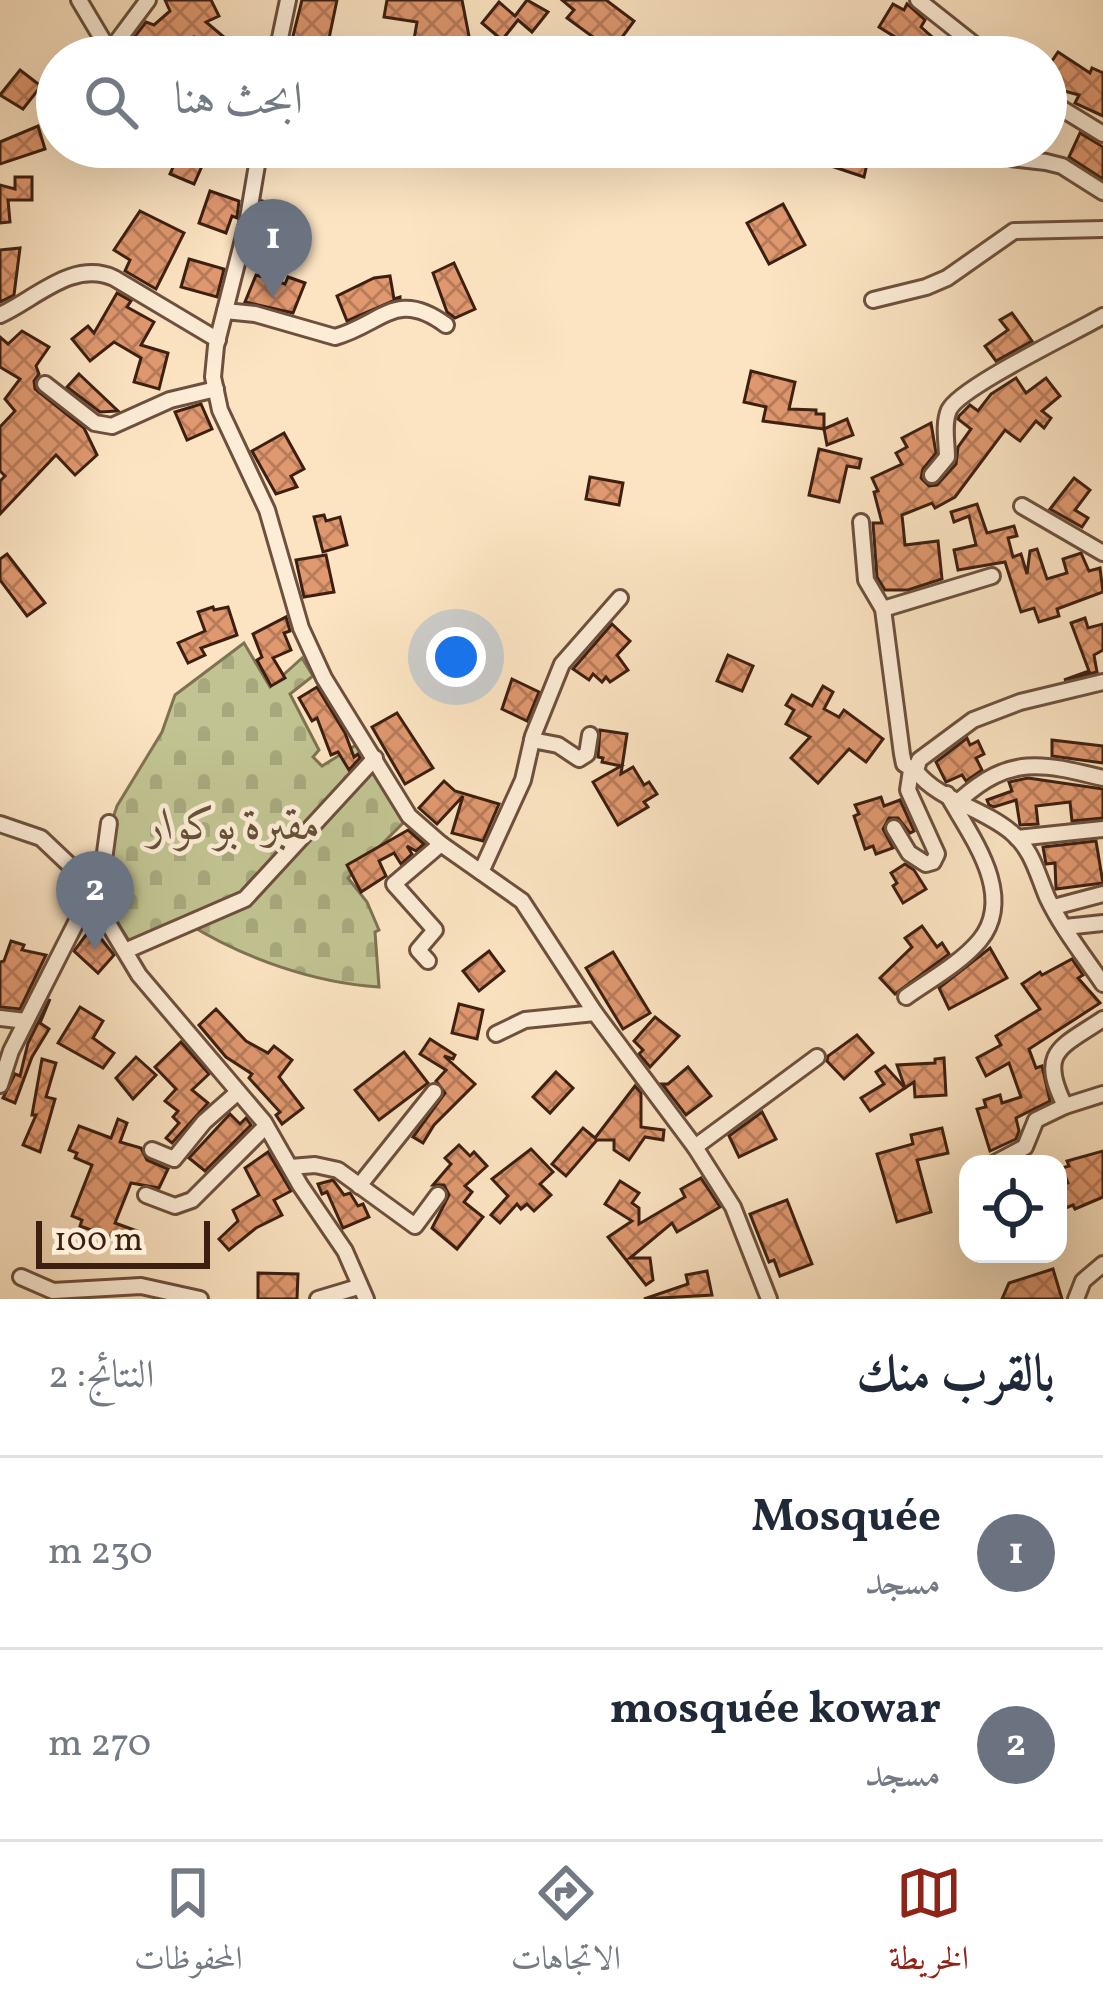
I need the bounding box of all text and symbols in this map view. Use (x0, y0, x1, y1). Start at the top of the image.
search box (36, 36, 1067, 168)
icon: search (78, 69, 144, 135)
text: ابحث هنا (174, 70, 303, 133)
pin: 1 (234, 199, 312, 298)
your location (426, 627, 486, 687)
park label: مقبرة بوكوار (144, 796, 321, 859)
pin: 2 (56, 851, 134, 950)
map controls (959, 1155, 1067, 1263)
button: locate (959, 1155, 1067, 1263)
scale bar (36, 1215, 210, 1268)
text: 100 m (54, 1219, 143, 1265)
text: بالقرب منك (856, 1341, 1055, 1412)
text: النتائج: 2 (48, 1350, 154, 1404)
text: Mosquée (751, 1487, 941, 1550)
text: 230 m (48, 1526, 153, 1580)
text: 1 (1008, 1526, 1024, 1580)
text: مسجد (864, 1557, 941, 1611)
text: mosquée kowar (610, 1679, 941, 1742)
text: 270 m (48, 1718, 151, 1772)
text: 2 (1006, 1718, 1026, 1772)
text: مسجد (864, 1749, 941, 1803)
tab: المحفوظات (134, 1860, 243, 1990)
tab: الاتجاهات (511, 1860, 621, 1990)
tab: الخريطة (889, 1860, 969, 1990)

